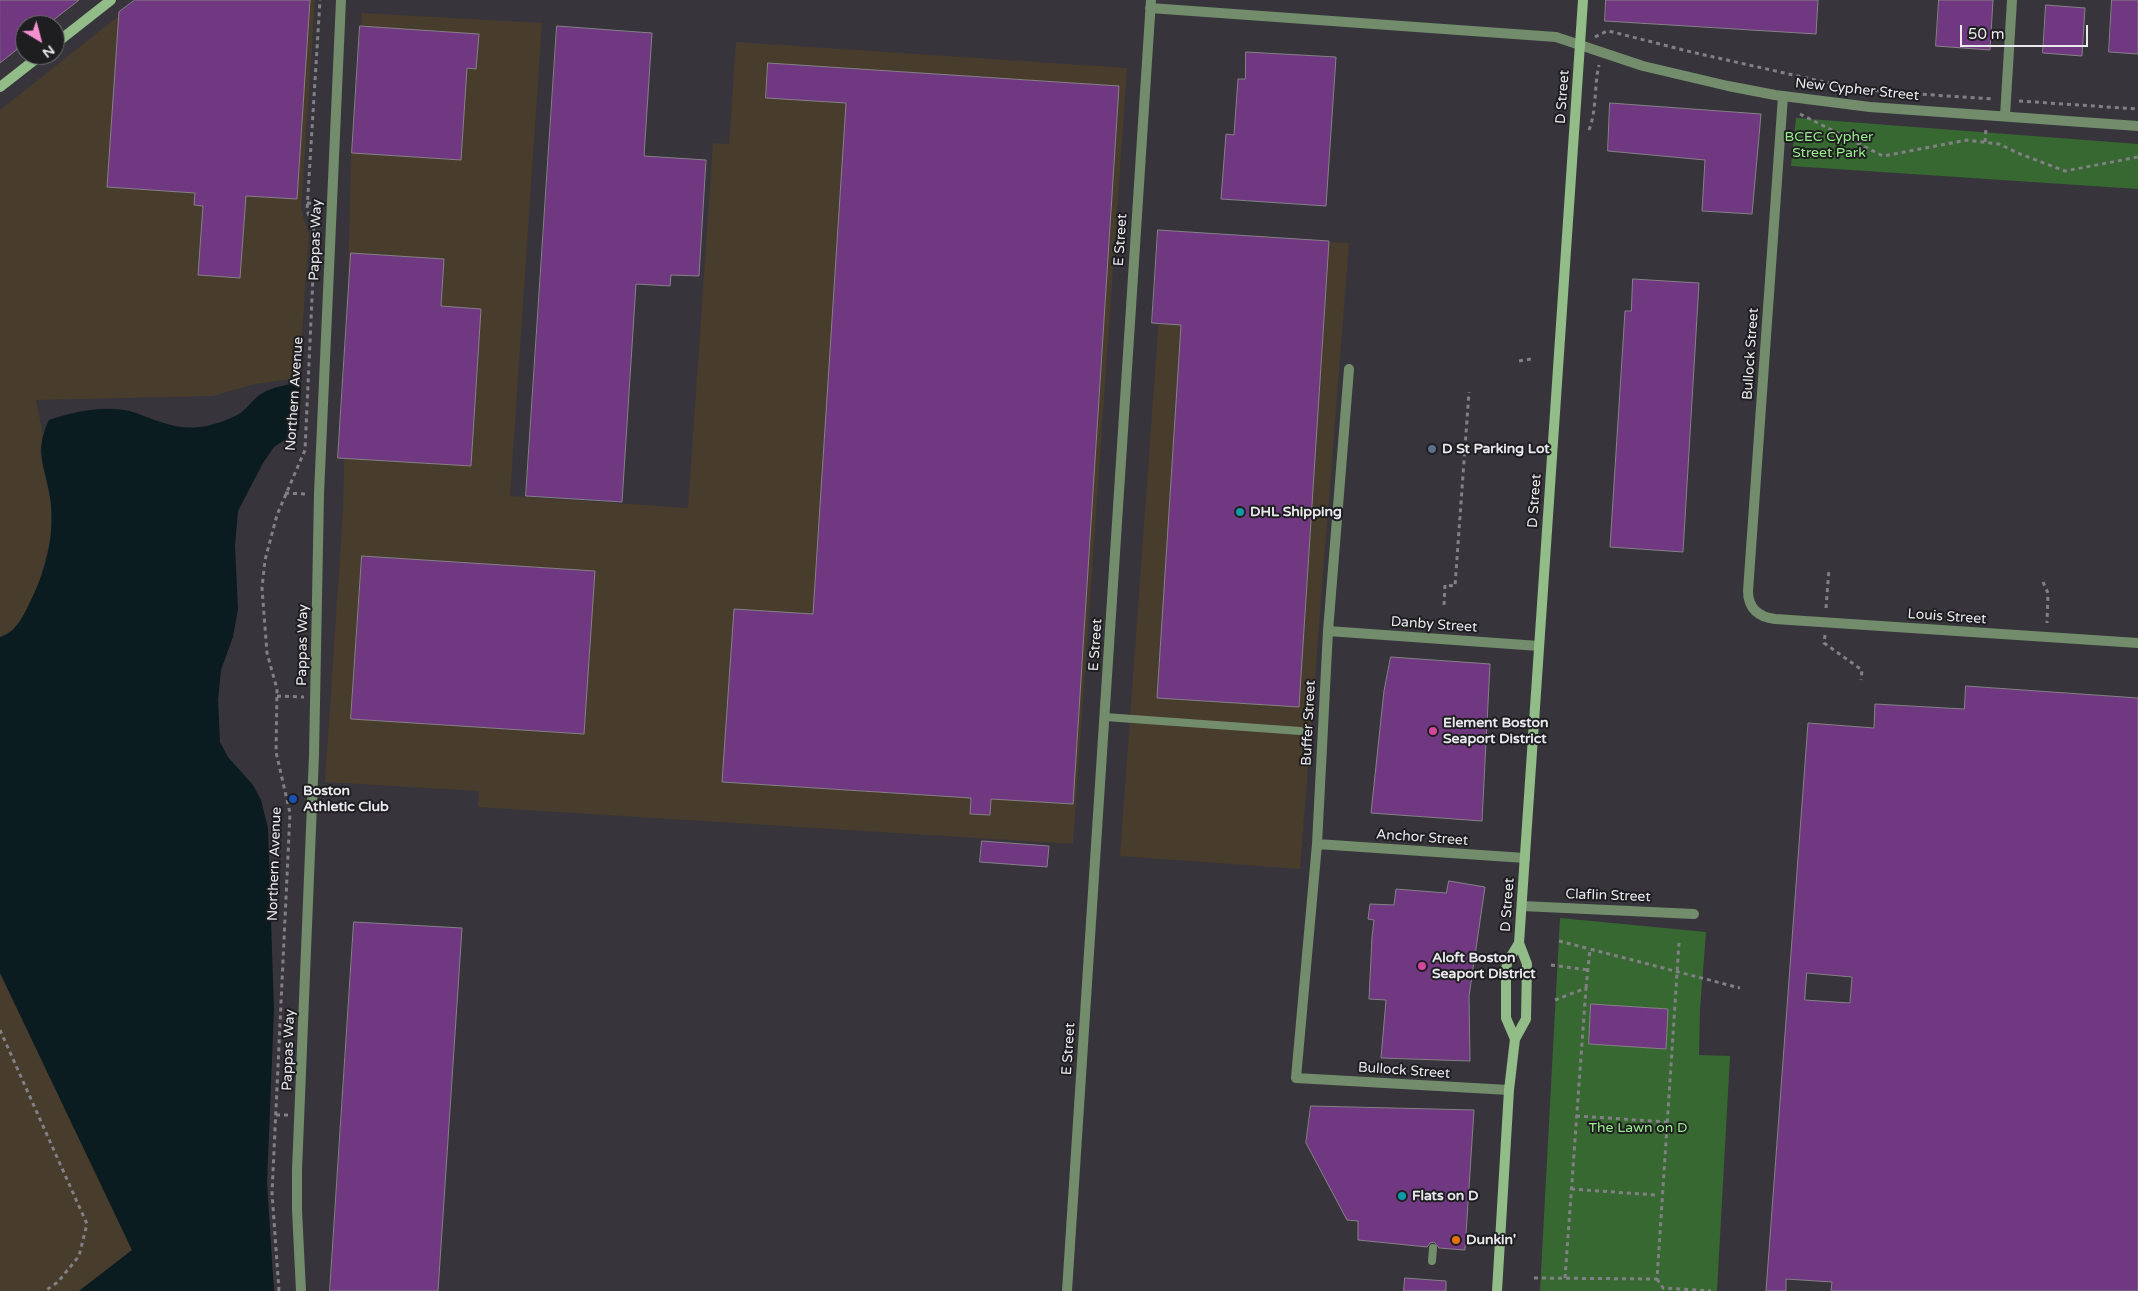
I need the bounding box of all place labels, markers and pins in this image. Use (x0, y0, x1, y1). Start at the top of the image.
place label: D St Parking Lot (1442, 441, 1550, 457)
marker: D St Parking Lot (1426, 443, 1438, 455)
place label: DHL Shipping (1250, 504, 1342, 520)
marker: DHL Shipping (1234, 506, 1246, 518)
place label: Element Boston Seaport District (1443, 715, 1549, 748)
marker: Element Boston Seaport District (1427, 725, 1439, 737)
place label: Boston Athletic Club (303, 783, 389, 816)
marker: Boston Athletic Club (287, 793, 299, 805)
place label: Aloft Boston Seaport District (1432, 950, 1536, 982)
marker: Aloft Boston Seaport District (1416, 960, 1428, 972)
place label: Flats on D (1412, 1188, 1478, 1204)
marker: Flats on D (1396, 1190, 1408, 1202)
place label: Dunkin' (1466, 1232, 1516, 1248)
marker: Dunkin' (1450, 1234, 1462, 1246)

